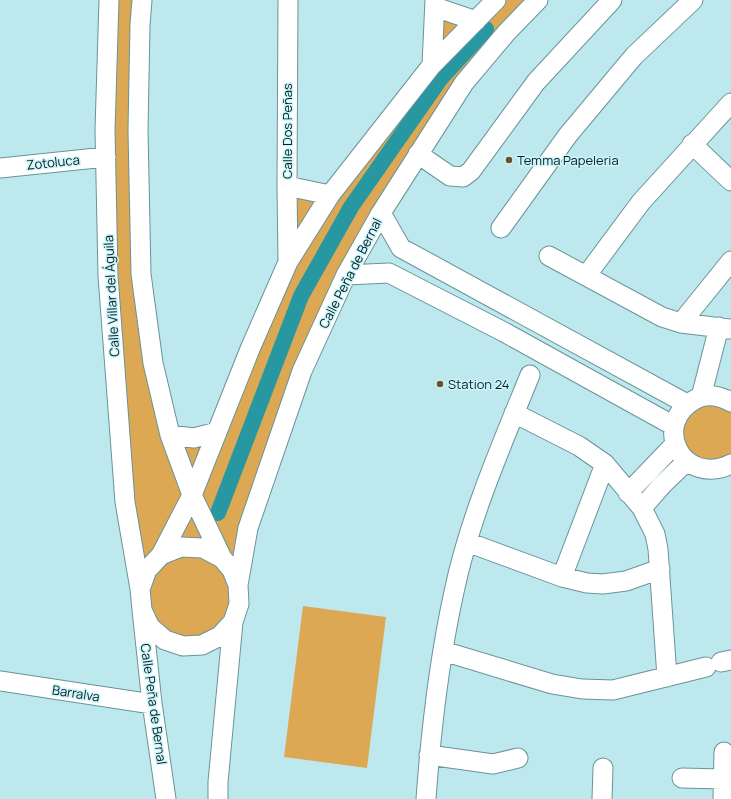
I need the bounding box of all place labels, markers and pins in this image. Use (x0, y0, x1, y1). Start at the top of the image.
place label: Temma Papeleria (517, 151, 619, 169)
marker: Temma Papeleria (504, 155, 514, 165)
place label: Station 24 (448, 375, 510, 393)
marker: Station 24 (435, 379, 445, 389)

